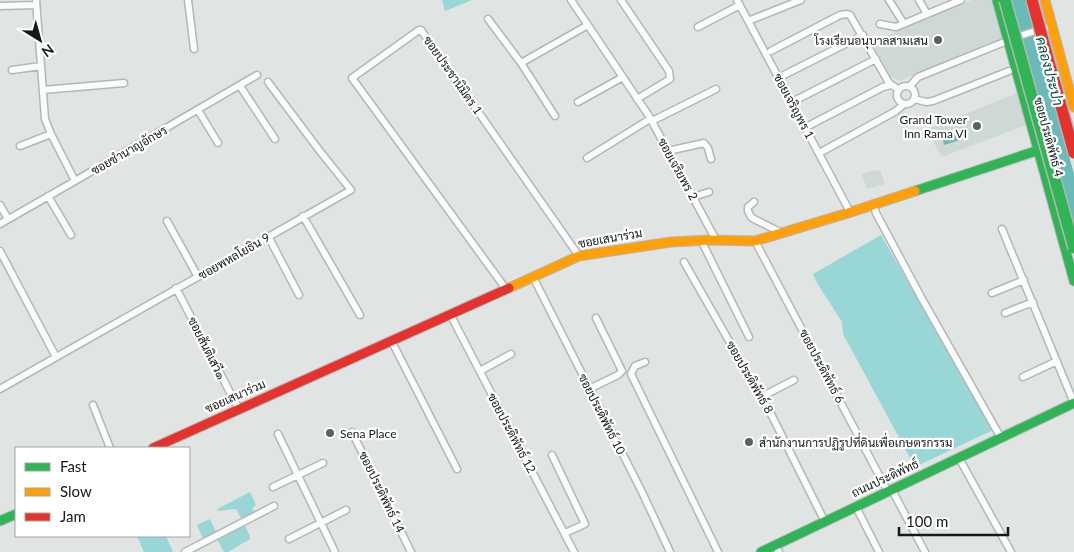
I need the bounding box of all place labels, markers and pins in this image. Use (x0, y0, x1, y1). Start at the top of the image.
place label: โรงเรียนอนุบาลสามเสน (813, 33, 928, 50)
marker: โรงเรียนอนุบาลสามเสน (932, 34, 944, 46)
place label: Grand Tower Inn Rama VI (900, 112, 968, 141)
marker: Grand Tower Inn Rama VI (971, 120, 983, 132)
place label: Sena Place (340, 426, 396, 441)
marker: Sena Place (324, 427, 336, 439)
place label: สำนักงานการปฏิรูปที่ดินเพื่อเกษตรกรรม (759, 432, 952, 451)
marker: สำนักงานการปฏิรูปที่ดินเพื่อเกษตรกรรม (743, 436, 755, 448)

